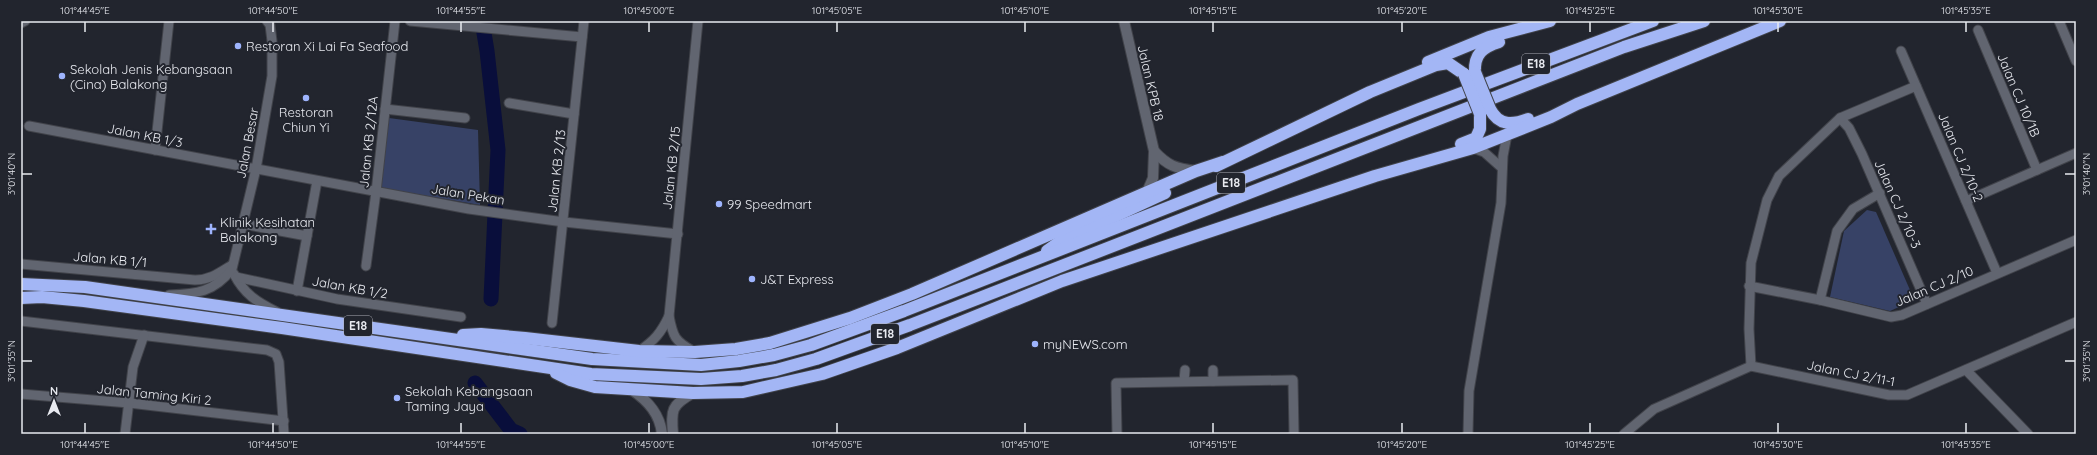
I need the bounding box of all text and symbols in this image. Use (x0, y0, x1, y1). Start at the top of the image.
text: 101°44'45"E (60, 4, 110, 17)
text: 101°44'50"E (248, 4, 298, 17)
text: 101°44'55"E (436, 4, 486, 17)
text: 101°45'00"E (624, 4, 675, 17)
text: 101°45'05"E (812, 4, 862, 17)
text: 101°45'10"E (1001, 4, 1050, 17)
text: 101°45'15"E (1189, 4, 1237, 17)
text: 101°45'20"E (1377, 4, 1428, 17)
text: 101°45'25"E (1565, 4, 1615, 17)
text: 101°45'30"E (1753, 4, 1803, 17)
text: 101°45'35"E (1941, 4, 1991, 17)
place label: Restoran Xi Lai Fa Seafood (246, 38, 408, 54)
marker: Restoran Xi Lai Fa Seafood (233, 41, 243, 51)
street label: Jalan KPB 18 (1134, 43, 1168, 123)
street label: Jalan CJ 10/1B (1994, 51, 2044, 139)
road number: E18 (1522, 54, 1550, 74)
place label: Sekolah Jenis Kebangsaan (Cina) Balakong (70, 61, 232, 92)
marker: Sekolah Jenis Kebangsaan (Cina) Balakong (57, 71, 67, 81)
marker: Restoran Chiun Yi (301, 93, 311, 103)
street label: Jalan KB 2/12A (355, 95, 381, 189)
place label: Restoran Chiun Yi (279, 104, 333, 135)
street label: Jalan Besar (232, 106, 262, 180)
street label: Jalan CJ 2/10-2 (1935, 110, 1987, 204)
street label: Jalan KB 1/3 (106, 120, 184, 150)
street label: Jalan KB 2/15 (659, 125, 683, 211)
street label: Jalan KB 2/13 (544, 128, 568, 213)
text: 3°01'40"N (5, 153, 18, 195)
text: 3°01'40"N (2080, 153, 2093, 195)
street label: Jalan CJ 2/10-3 (1871, 157, 1925, 251)
road number: E18 (1217, 173, 1245, 193)
street label: Jalan Pekan (430, 180, 506, 208)
place label: 99 Speedmart (727, 196, 812, 212)
marker: 99 Speedmart (714, 199, 724, 209)
place label: Klinik Kesihatan Balakong (220, 214, 315, 245)
marker: Klinik Kesihatan Balakong (205, 223, 217, 235)
street label: Jalan KB 1/1 (72, 248, 148, 270)
street label: Jalan CJ 2/10 (1893, 262, 1976, 310)
place label: J&T Express (760, 271, 833, 287)
street label: Jalan KB 1/2 (311, 272, 389, 302)
marker: J&T Express (747, 274, 757, 284)
road number: E18 (344, 316, 372, 336)
road number: E18 (871, 324, 899, 344)
place label: myNEWS.com (1043, 336, 1128, 352)
marker: myNEWS.com (1030, 339, 1040, 349)
text: 3°01'35"N (5, 340, 18, 382)
text: 3°01'35"N (2080, 340, 2093, 382)
street label: Jalan CJ 2/11-1 (1805, 357, 1897, 389)
street label: Jalan Taming Kiri 2 (96, 380, 212, 408)
north arrow (34, 381, 74, 421)
place label: Sekolah Kebangsaan Taming Jaya (405, 383, 533, 414)
text: N (50, 384, 58, 398)
marker: Sekolah Kebangsaan Taming Jaya (392, 393, 402, 403)
text: 101°44'45"E (60, 438, 110, 451)
text: 101°44'50"E (248, 438, 298, 451)
text: 101°44'55"E (436, 438, 486, 451)
text: 101°45'00"E (624, 438, 675, 451)
text: 101°45'05"E (812, 438, 862, 451)
text: 101°45'10"E (1001, 438, 1050, 451)
text: 101°45'15"E (1189, 438, 1237, 451)
text: 101°45'20"E (1377, 438, 1428, 451)
text: 101°45'25"E (1565, 438, 1615, 451)
text: 101°45'30"E (1753, 438, 1803, 451)
text: 101°45'35"E (1941, 438, 1991, 451)

